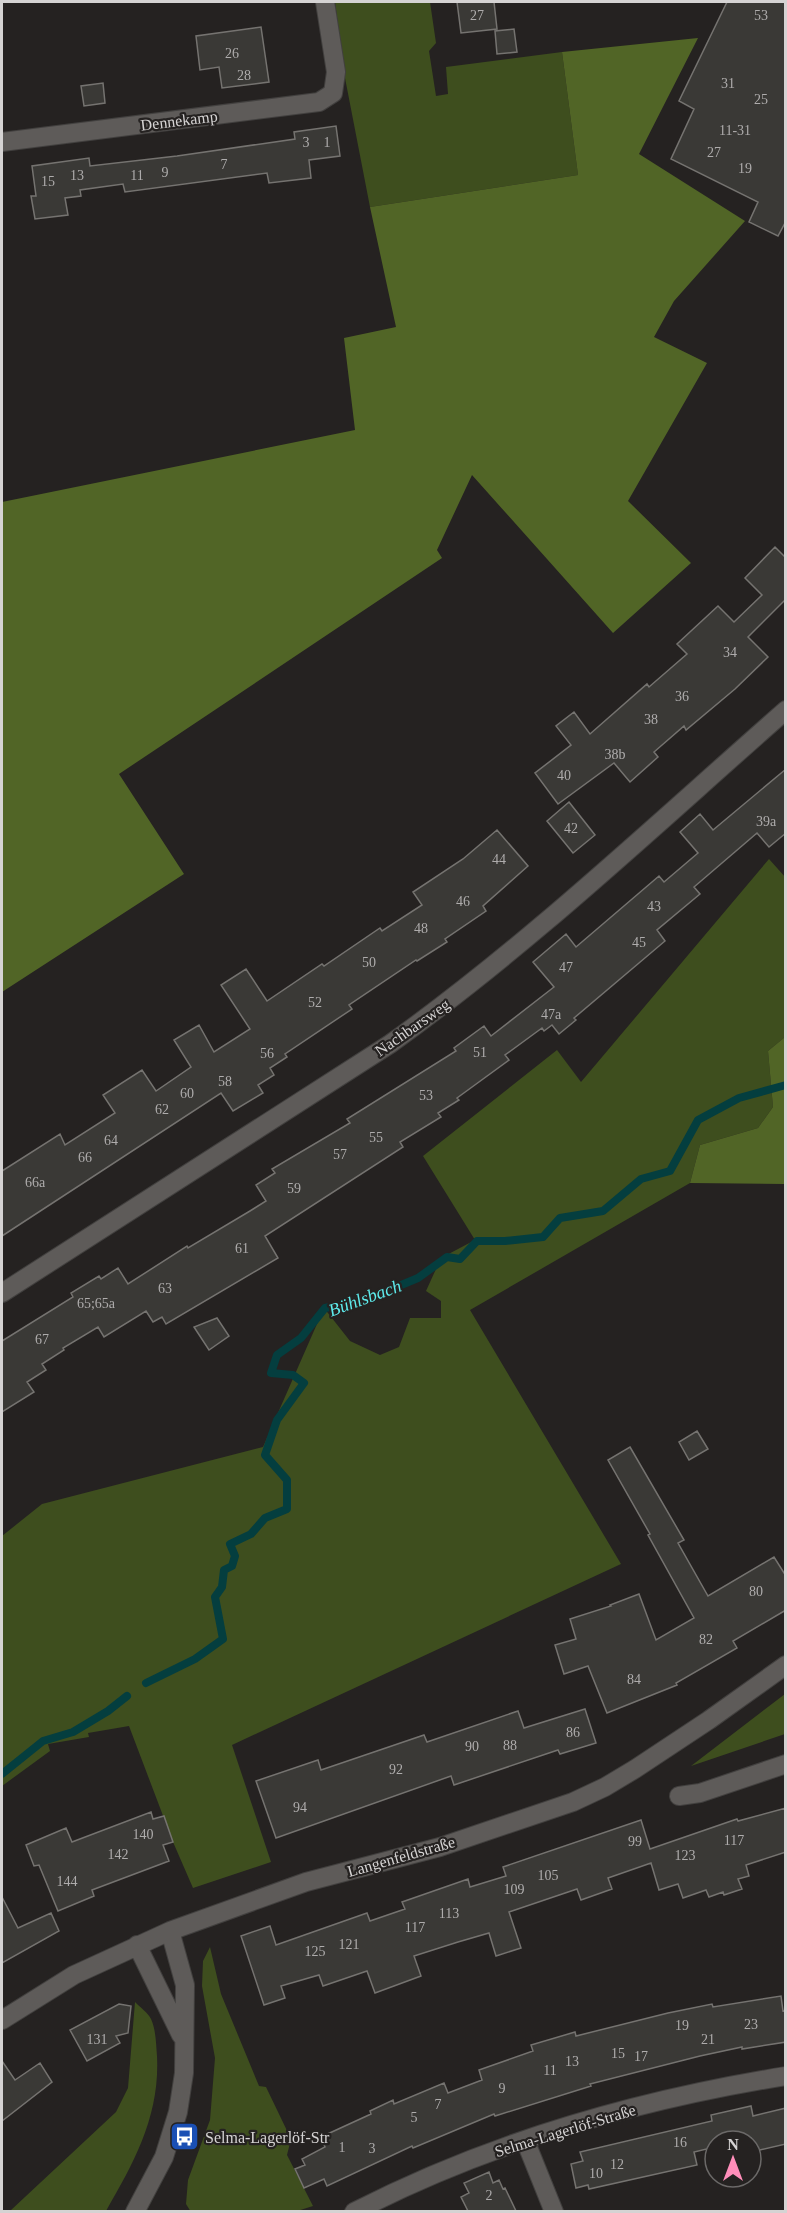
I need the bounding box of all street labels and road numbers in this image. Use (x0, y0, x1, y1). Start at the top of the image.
street label: Dennekamp (140, 107, 219, 135)
street label: Nachbarsweg (372, 995, 453, 1060)
street label: Langenfeldstraße (345, 1833, 457, 1881)
street label: Selma-Lagerlöf-Straße (493, 2101, 638, 2161)

